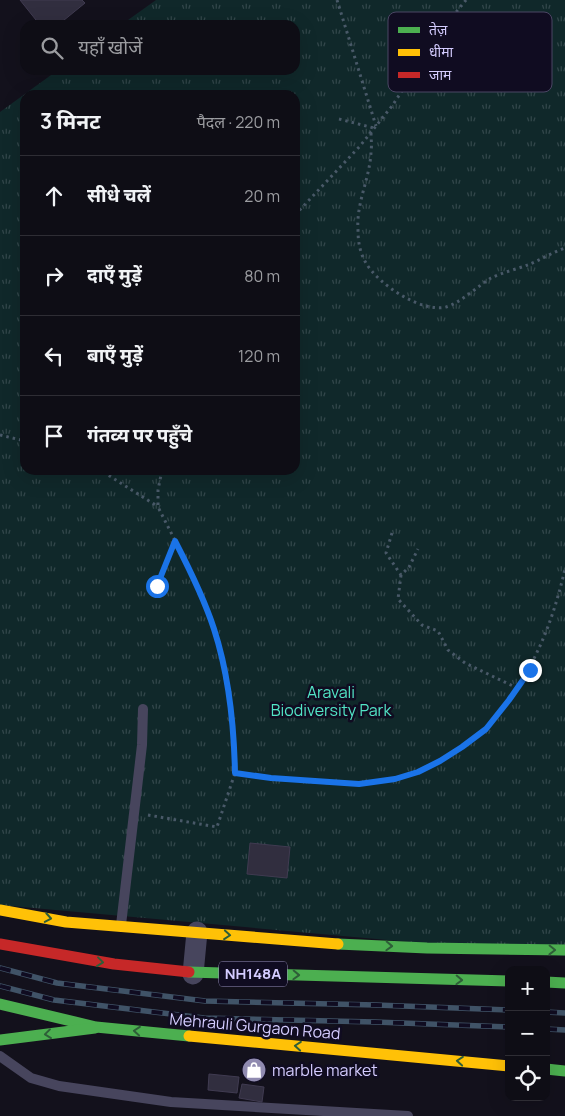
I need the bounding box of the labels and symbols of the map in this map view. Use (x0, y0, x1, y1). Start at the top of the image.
legend (388, 12, 552, 92)
text: तेज़ (429, 20, 448, 39)
text: धीमा (429, 42, 454, 61)
text: जाम (429, 65, 452, 84)
route start (146, 575, 169, 598)
route end (519, 659, 542, 682)
park label: Aravali Biodiversity Park (271, 681, 392, 721)
one-way arrow (44, 913, 52, 923)
one-way arrow (223, 929, 231, 940)
one-way arrow (386, 941, 394, 951)
one-way arrow (548, 945, 556, 955)
one-way arrow (96, 956, 104, 967)
road number: NH148A (219, 962, 287, 986)
one-way arrow (293, 970, 301, 980)
one-way arrow (455, 974, 463, 985)
street label: Mehrauli Gurgaon Road (169, 1008, 341, 1044)
one-way arrow (132, 1026, 140, 1037)
one-way arrow (44, 1028, 52, 1038)
one-way arrow (294, 1041, 302, 1052)
one-way arrow (456, 1056, 464, 1067)
shop icon: marble market (241, 1057, 267, 1083)
place label: marble market (272, 1059, 378, 1081)

